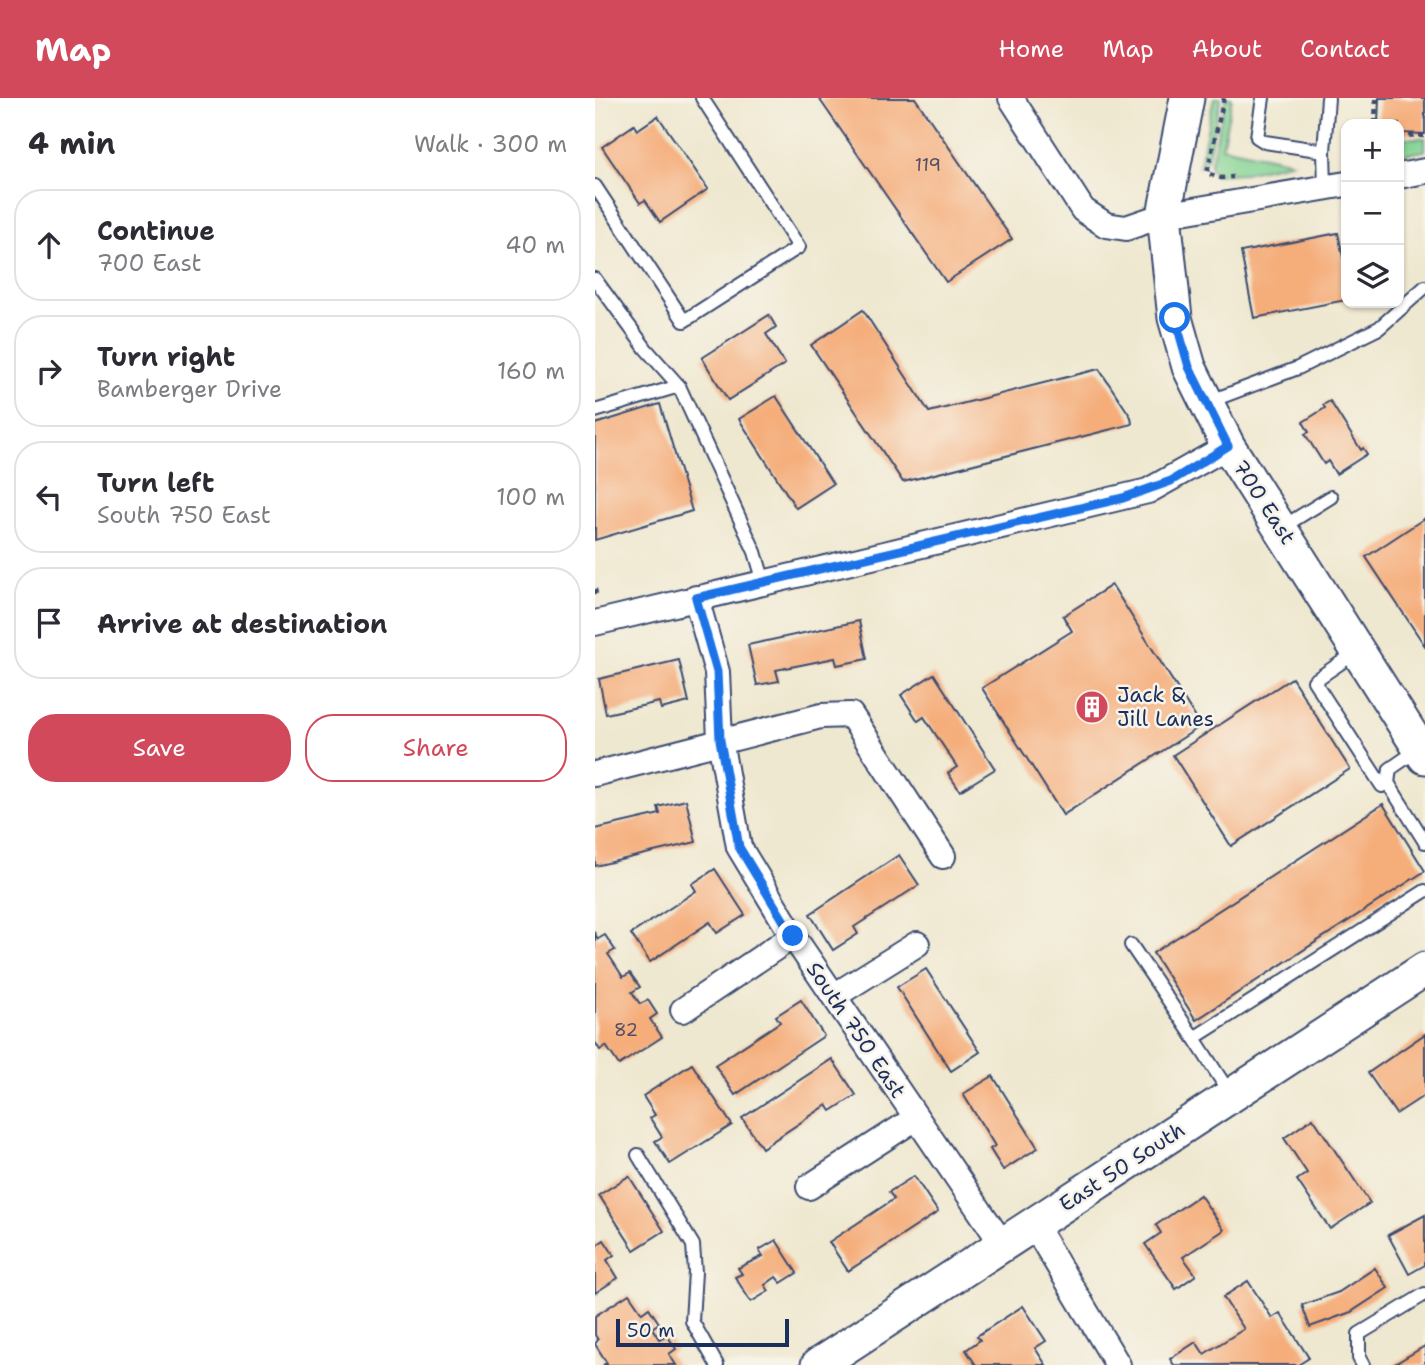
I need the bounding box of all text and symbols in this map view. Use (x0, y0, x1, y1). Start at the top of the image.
text: Map (35, 27, 111, 72)
text: Home (998, 33, 1064, 65)
text: Map (1102, 33, 1154, 65)
text: About (1192, 33, 1262, 65)
text: Contact (1300, 33, 1390, 65)
map controls (1341, 119, 1404, 308)
button: + (1341, 119, 1404, 182)
text: 4 min (28, 123, 115, 164)
text: Walk · 300 m (414, 129, 567, 159)
house number: 119 (915, 153, 941, 177)
button: − (1341, 182, 1404, 245)
text: Continue (97, 213, 215, 248)
icon: ahead (30, 226, 68, 264)
text: 40 m (505, 230, 565, 260)
button: layers (1341, 245, 1404, 308)
text: 700 East (97, 248, 202, 278)
route start (1159, 302, 1190, 333)
text: Turn right (97, 339, 235, 374)
icon: right (30, 352, 68, 390)
text: 160 m (497, 356, 565, 386)
text: Bamberger Drive (97, 374, 282, 404)
street label: 700 East (1226, 454, 1302, 550)
text: Turn left (97, 465, 214, 500)
icon: left (30, 478, 68, 516)
text: 100 m (496, 482, 565, 512)
text: South 750 East (97, 500, 271, 530)
icon: arrive (30, 604, 68, 642)
text: Arrive at destination (97, 606, 387, 641)
place label: Jack & Jill Lanes (1117, 681, 1214, 733)
building icon: Jack & Jill Lanes (1073, 688, 1111, 726)
button: Save (28, 714, 291, 782)
button: Share (305, 714, 567, 782)
route end (777, 920, 808, 951)
street label: South 750 East (800, 956, 912, 1104)
house number: 82 (614, 1018, 638, 1042)
street label: East 50 South (1054, 1116, 1190, 1218)
scale bar (616, 1316, 789, 1348)
text: 50 m (627, 1318, 675, 1343)

